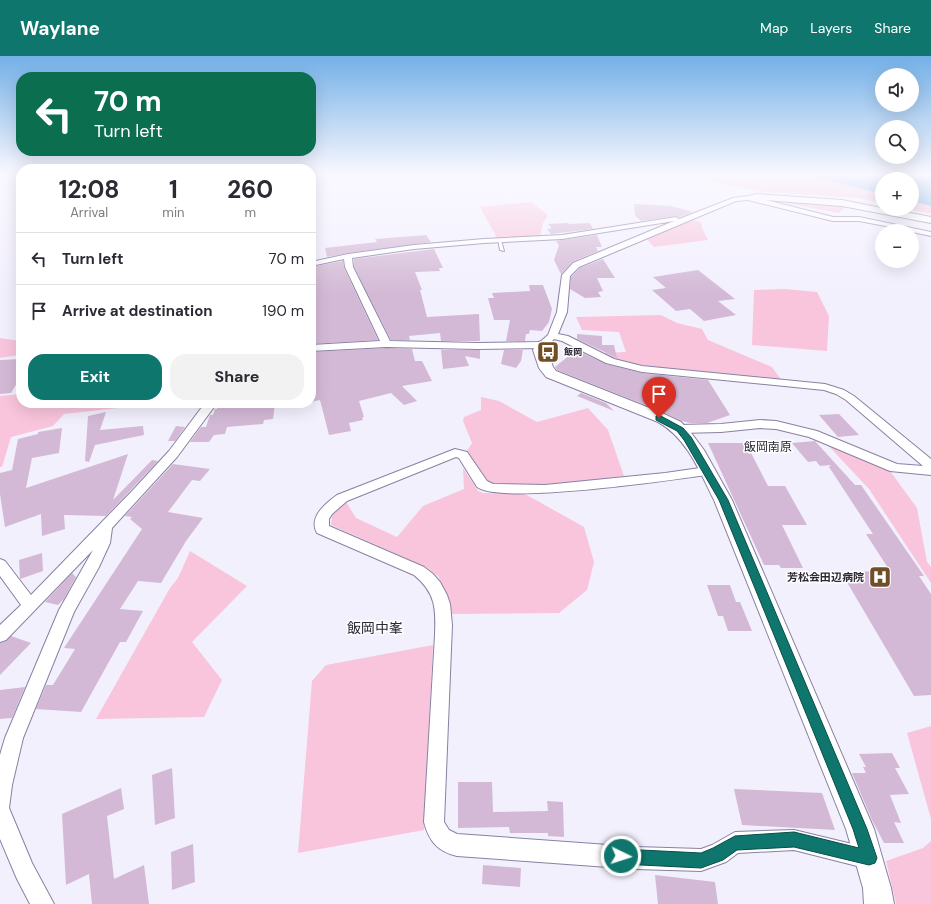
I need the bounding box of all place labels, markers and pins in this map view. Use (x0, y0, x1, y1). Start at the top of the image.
bus stop icon: 飯岡 (535, 339, 561, 365)
place label: 飯岡 (564, 346, 582, 358)
pin (642, 377, 676, 418)
hospital icon: 芳松会田辺病院 (867, 564, 893, 590)
place label: 芳松会田辺病院 (787, 570, 864, 584)

